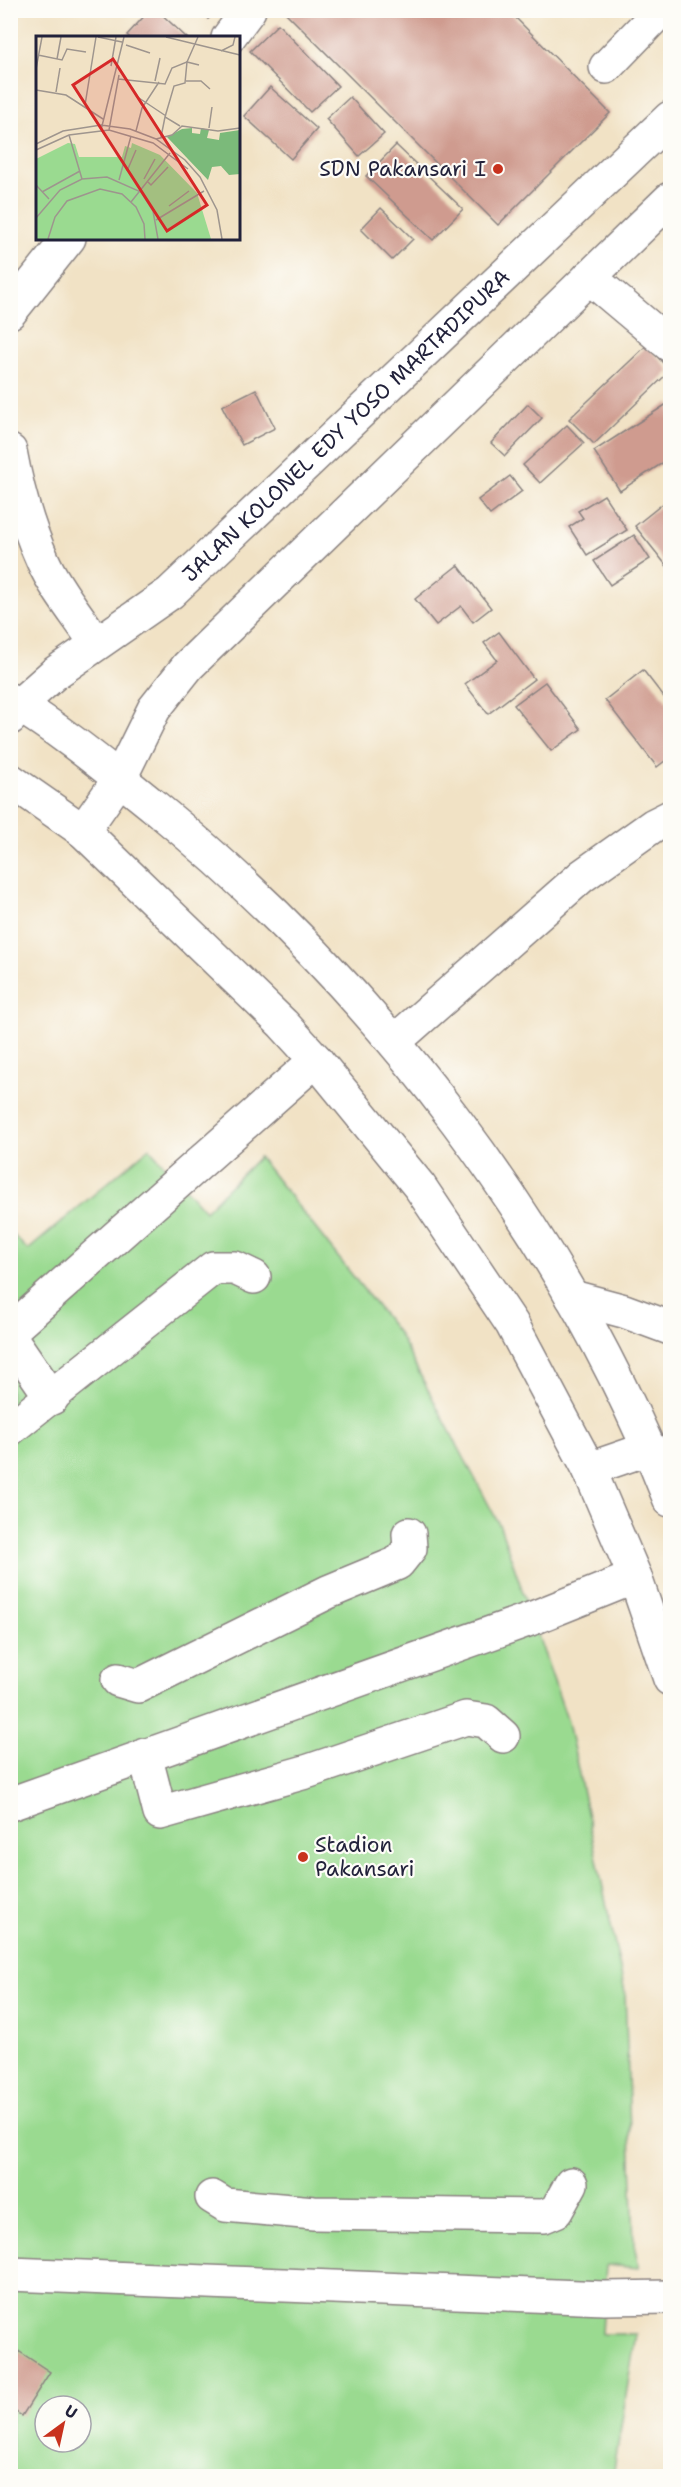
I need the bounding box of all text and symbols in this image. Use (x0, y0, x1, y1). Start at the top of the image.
inset map (36, 36, 240, 240)
place label: SDN Pakansari I (319, 155, 486, 183)
marker: SDN Pakansari I (491, 162, 505, 176)
street label: JALAN KOLONEL EDY YOSO MARTADIPURA (176, 263, 516, 588)
place label: Stadion Pakansari (315, 1831, 414, 1883)
marker: Stadion Pakansari (296, 1850, 310, 1864)
north arrow (33, 2394, 93, 2454)
text: U (61, 2400, 81, 2424)

